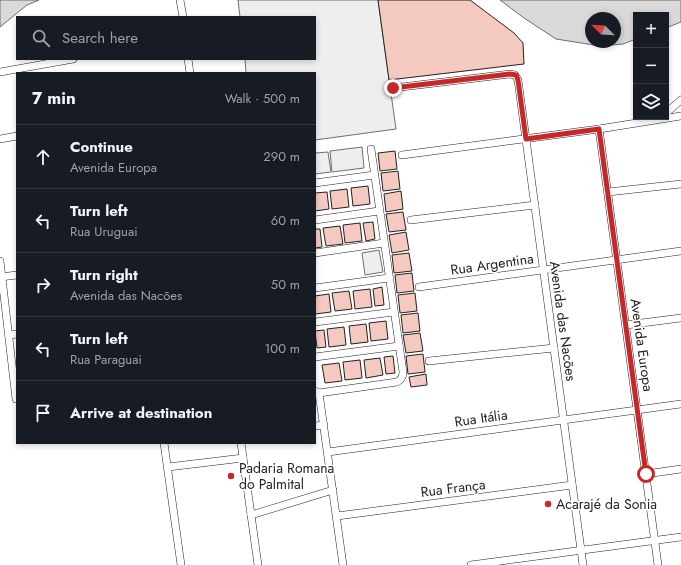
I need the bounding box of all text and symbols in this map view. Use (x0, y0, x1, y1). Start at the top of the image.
north arrow (585, 12, 621, 48)
map controls (633, 12, 669, 120)
button: + (633, 12, 669, 48)
search box (16, 16, 316, 60)
icon: search (30, 27, 52, 49)
text: Search here (62, 27, 138, 49)
button: − (633, 48, 669, 84)
route end (384, 79, 402, 97)
button: layers (633, 84, 669, 120)
text: 7 min (32, 86, 76, 110)
text: Walk · 500 m (225, 89, 300, 108)
text: Continue (70, 136, 133, 158)
icon: ahead (32, 146, 54, 168)
text: 290 m (263, 147, 300, 166)
text: Avenida Europa (70, 158, 157, 177)
text: Turn left (70, 200, 128, 222)
icon: left (32, 210, 54, 232)
text: 60 m (271, 211, 300, 230)
text: Rua Uruguai (70, 222, 138, 241)
street label: Rua Argentina (449, 248, 535, 280)
street label: Avenida das Nacões (545, 260, 581, 383)
text: Turn right (70, 264, 138, 286)
icon: right (32, 274, 54, 296)
text: 50 m (271, 275, 300, 294)
text: Avenida das Nacões (70, 286, 182, 305)
street label: Avenida Europa (626, 297, 658, 393)
text: Turn left (70, 328, 128, 350)
icon: left (32, 338, 54, 360)
text: 100 m (265, 339, 300, 358)
text: Rua Paraguai (70, 350, 142, 369)
icon: arrive (32, 402, 54, 424)
text: Arrive at destination (70, 402, 212, 424)
street label: Rua Itália (453, 404, 509, 432)
place label: Padaria Romana do Palmital (239, 458, 334, 494)
route start (637, 465, 655, 483)
marker: Padaria Romana do Palmital (226, 471, 236, 481)
street label: Rua França (419, 474, 487, 502)
place label: Acarajé da Sonia (556, 494, 657, 514)
marker: Acarajé da Sonia (543, 499, 553, 509)

